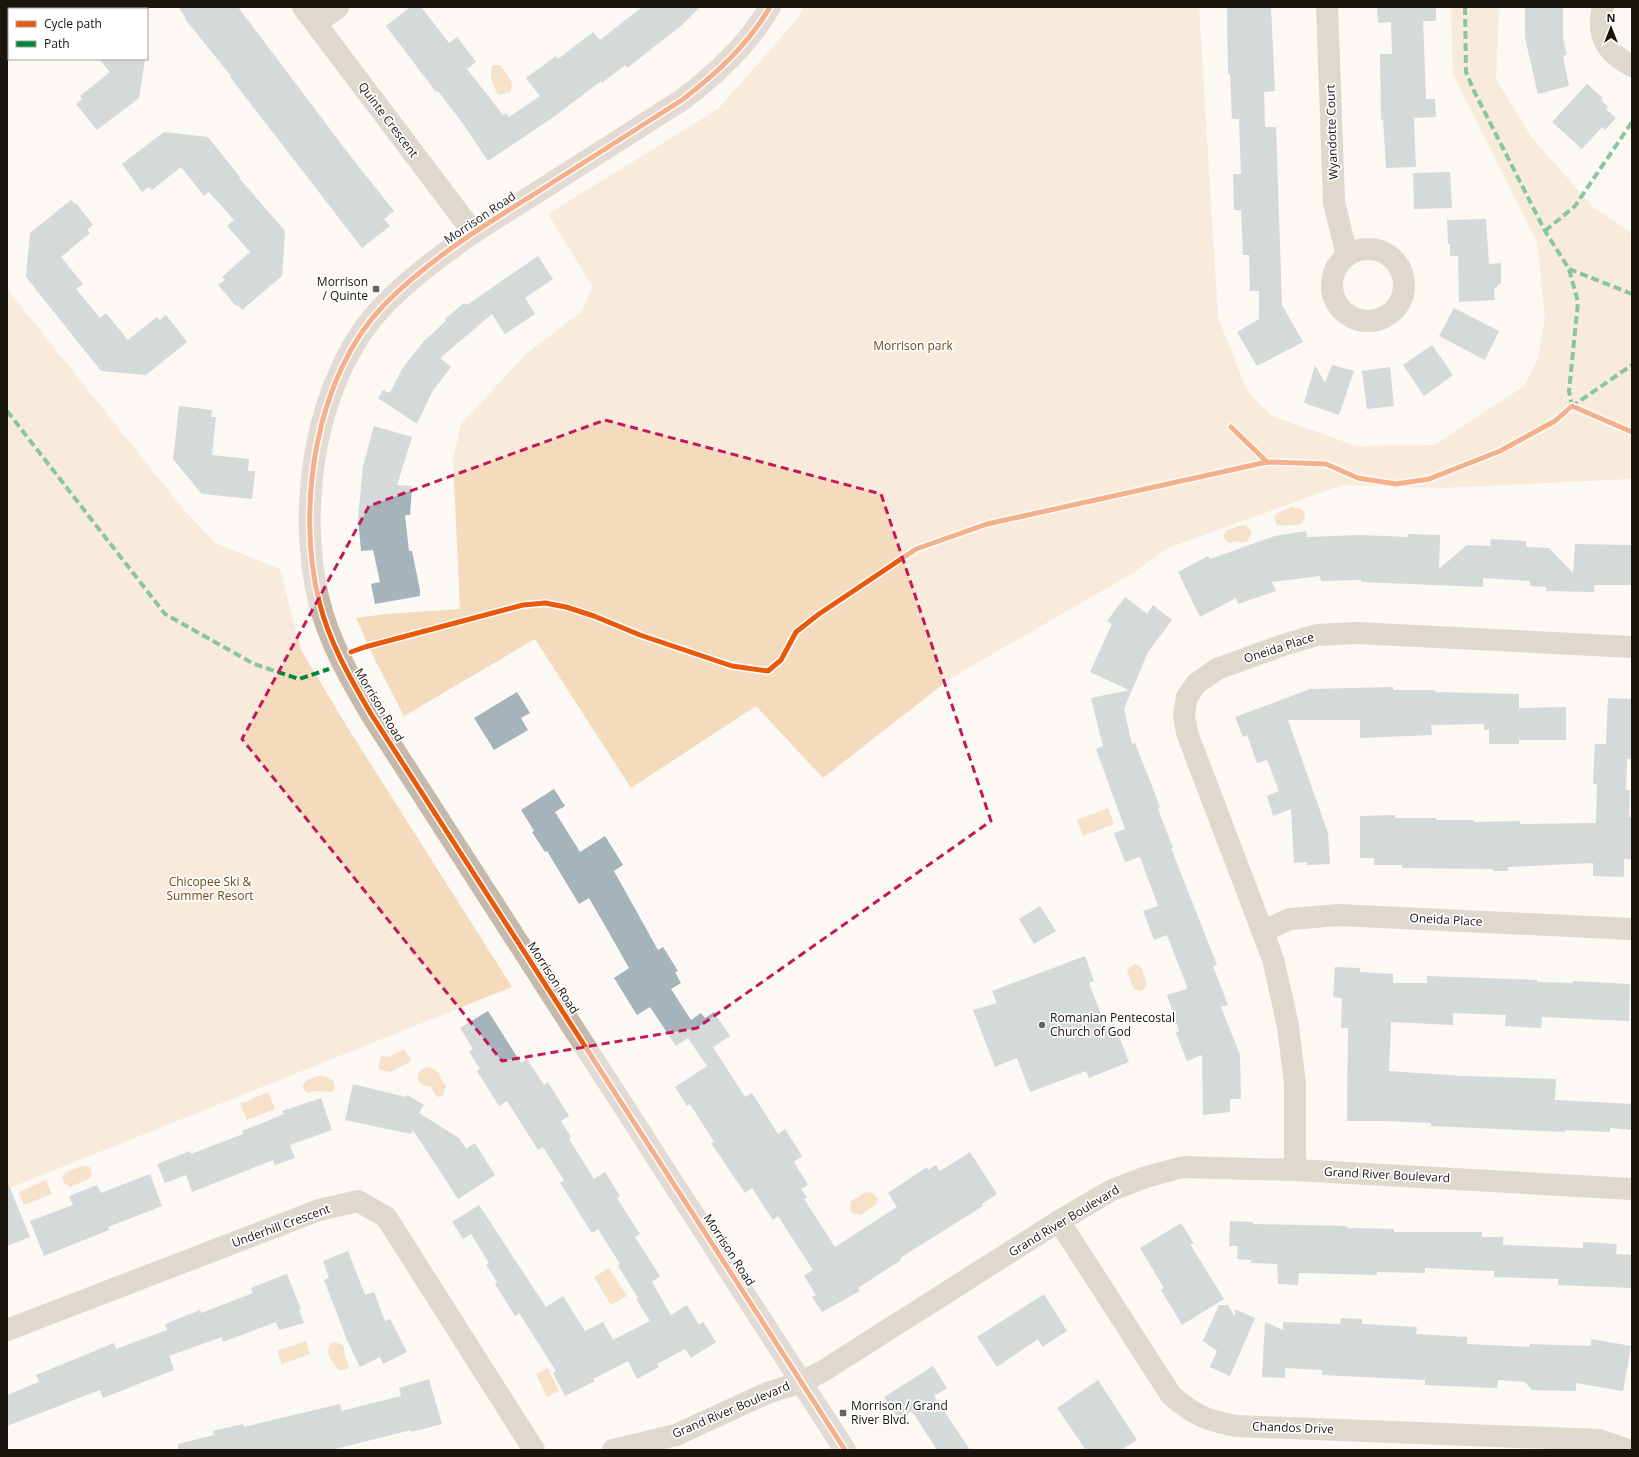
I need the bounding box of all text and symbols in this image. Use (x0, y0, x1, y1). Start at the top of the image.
legend (8, 8, 148, 60)
north arrow (1591, 8, 1631, 48)
text: N (1607, 10, 1615, 25)
text: Cycle path (44, 15, 102, 32)
text: Path (44, 35, 70, 52)
street label: Quinte Crescent (354, 79, 422, 161)
street label: Wyandotte Court (1321, 84, 1342, 180)
street label: Morrison Road (441, 187, 519, 248)
place label: Morrison / Quinte (317, 273, 368, 304)
marker: Morrison / Quinte (371, 284, 381, 294)
park label: Morrison park (873, 337, 953, 354)
street label: Oneida Place (1242, 628, 1316, 667)
street label: Morrison Road (351, 665, 408, 745)
park label: Chicopee Ski & Summer Resort (166, 873, 254, 904)
street label: Oneida Place (1409, 909, 1483, 930)
street label: Morrison Road (524, 938, 583, 1017)
place label: Romanian Pentecostal Church of God (1050, 1009, 1175, 1040)
marker: Romanian Pentecostal Church of God (1037, 1020, 1047, 1030)
street label: Grand River Boulevard (1324, 1163, 1451, 1186)
street label: Grand River Boulevard (1005, 1181, 1122, 1260)
street label: Underhill Crescent (229, 1200, 332, 1251)
street label: Morrison Road (700, 1210, 759, 1289)
street label: Grand River Boulevard (669, 1377, 792, 1442)
place label: Morrison / Grand River Blvd. (851, 1397, 948, 1428)
marker: Morrison / Grand River Blvd. (838, 1408, 848, 1418)
street label: Chandos Drive (1252, 1418, 1334, 1437)

